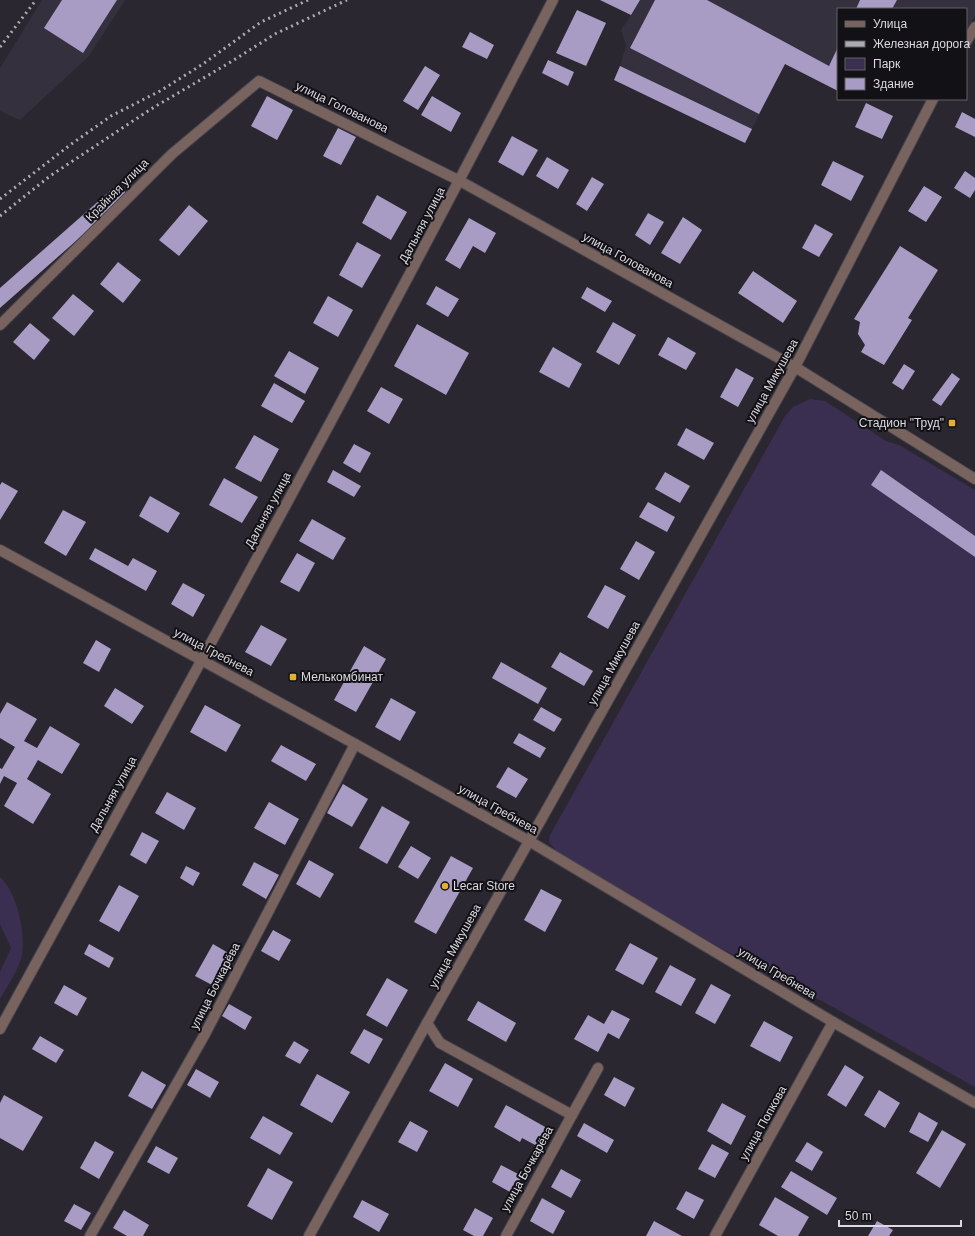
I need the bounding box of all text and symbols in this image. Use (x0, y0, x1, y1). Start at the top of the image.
legend (837, 8, 967, 100)
text: Улица (873, 17, 907, 31)
text: Железная дорога (873, 37, 970, 51)
text: Парк (873, 57, 901, 71)
text: Здание (873, 77, 914, 91)
street label: улица Голованова (293, 78, 391, 136)
street label: Крайняя улица (83, 155, 152, 224)
street label: Дальняя улица (396, 184, 448, 265)
street label: улица Голованова (580, 229, 676, 291)
street label: улица Микушева (743, 336, 801, 425)
place label: Стадион "Труд" (859, 416, 944, 430)
marker: Стадион "Труд" (947, 418, 957, 428)
street label: Дальняя улица (242, 469, 294, 550)
street label: улица Микушева (585, 618, 643, 707)
street label: улица Гребнева (172, 625, 257, 679)
place label: Мелькомбинат (301, 670, 383, 684)
marker: Мелькомбинат (288, 672, 298, 682)
street label: Дальняя улица (87, 754, 140, 834)
street label: улица Гребнева (456, 781, 540, 837)
place label: Lecar Store (453, 879, 515, 893)
marker: Lecar Store (440, 881, 450, 891)
street label: улица Микушева (426, 901, 484, 990)
street label: улица Бочкарёва (187, 940, 243, 1032)
street label: улица Гребнева (735, 944, 819, 1002)
street label: улица Попкова (737, 1083, 789, 1163)
street label: улица Бочкарёва (498, 1124, 556, 1214)
scale bar (839, 1202, 961, 1228)
text: 50 m (845, 1209, 872, 1223)

